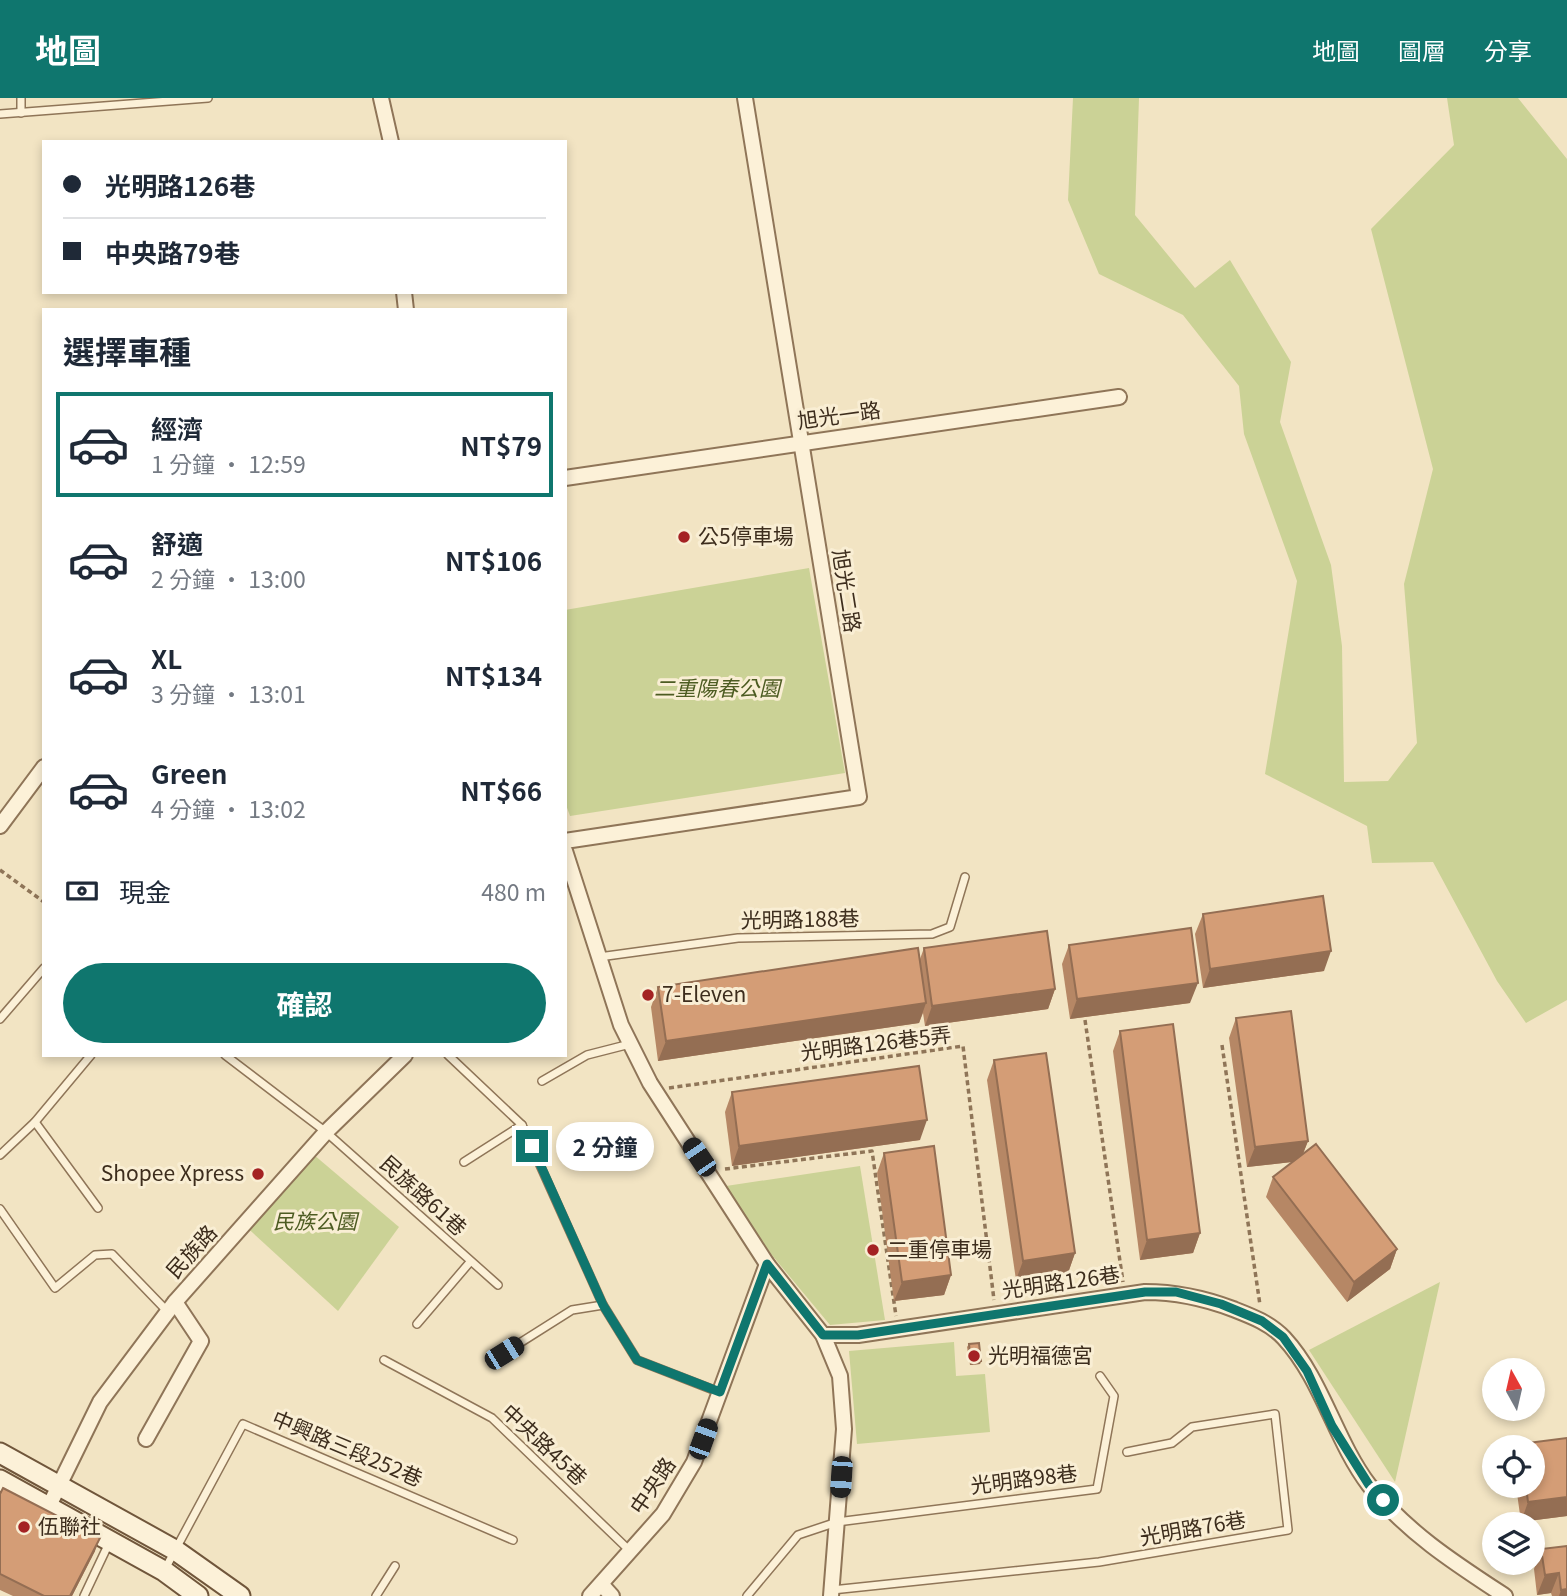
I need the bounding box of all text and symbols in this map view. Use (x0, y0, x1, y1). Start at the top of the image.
text: 地圖 (35, 25, 101, 73)
text: 地圖 (1312, 32, 1360, 67)
text: 圖層 (1398, 32, 1446, 67)
text: 分享 (1484, 32, 1532, 67)
text: 光明路126巷 (105, 166, 255, 203)
text: 中央路79巷 (105, 233, 240, 270)
text: 選擇車種 (63, 327, 191, 373)
street label: 旭光一路 (795, 393, 882, 435)
text: 經濟 (151, 409, 203, 446)
icon: car (67, 413, 130, 476)
text: NT$79 (460, 426, 542, 463)
text: 1 分鐘 · 12:59 (151, 446, 306, 480)
place label: 公5停車場 (698, 520, 794, 550)
text: 舒適 (151, 524, 203, 561)
icon: car (67, 528, 130, 591)
marker: 公5停車場 (676, 529, 692, 545)
text: NT$106 (445, 541, 542, 578)
street label: 旭光二路 (827, 547, 869, 635)
text: 2 分鐘 · 13:00 (151, 561, 306, 595)
text: XL (151, 639, 182, 676)
icon: car (67, 643, 130, 706)
text: NT$134 (445, 656, 542, 693)
park label: 二重陽春公園 (654, 672, 783, 702)
text: 3 分鐘 · 13:01 (151, 676, 306, 710)
text: Green (151, 754, 227, 791)
icon: car (67, 758, 130, 821)
text: NT$66 (460, 771, 542, 808)
text: 4 分鐘 · 13:02 (151, 791, 306, 825)
icon: cash (63, 872, 101, 910)
text: 現金 (119, 872, 171, 909)
text: 480 m (481, 874, 546, 908)
street label: 光明路188巷 (740, 902, 860, 934)
button: 確認 (63, 963, 546, 1043)
place label: 7-Eleven (662, 978, 746, 1008)
marker: 7-Eleven (640, 987, 656, 1003)
street label: 光明路126巷5弄 (799, 1018, 953, 1066)
callout: 2 分鐘 (556, 1122, 654, 1170)
text: 2 分鐘 (573, 1129, 637, 1163)
route end (516, 1130, 548, 1162)
car (679, 1134, 720, 1180)
street label: 民族路61巷 (374, 1147, 474, 1242)
place label: Shopee Xpress (101, 1157, 244, 1187)
marker: Shopee Xpress (250, 1166, 266, 1182)
park label: 民族公園 (273, 1205, 360, 1235)
street label: 民族路 (158, 1217, 223, 1284)
place label: 二重停車場 (887, 1233, 992, 1263)
marker: 二重停車場 (865, 1242, 881, 1258)
street label: 光明路126巷 (1000, 1258, 1122, 1304)
car (481, 1333, 528, 1373)
place label: 光明福德宮 (988, 1339, 1093, 1369)
marker: 光明福德宮 (966, 1348, 982, 1364)
north arrow (1482, 1358, 1545, 1421)
map controls (1482, 1358, 1545, 1575)
street label: 中央路45巷 (496, 1396, 595, 1491)
street label: 中興路三段252巷 (268, 1402, 428, 1492)
car (686, 1416, 721, 1462)
button: locate (1482, 1435, 1545, 1498)
street label: 中央路 (621, 1450, 681, 1519)
car (830, 1455, 853, 1499)
street label: 光明路98巷 (969, 1457, 1079, 1499)
route start (1367, 1484, 1399, 1516)
street label: 光明路76巷 (1137, 1503, 1248, 1551)
place label: 伍聯社 (38, 1510, 101, 1540)
button: layers (1482, 1512, 1545, 1575)
marker: 伍聯社 (16, 1519, 32, 1535)

